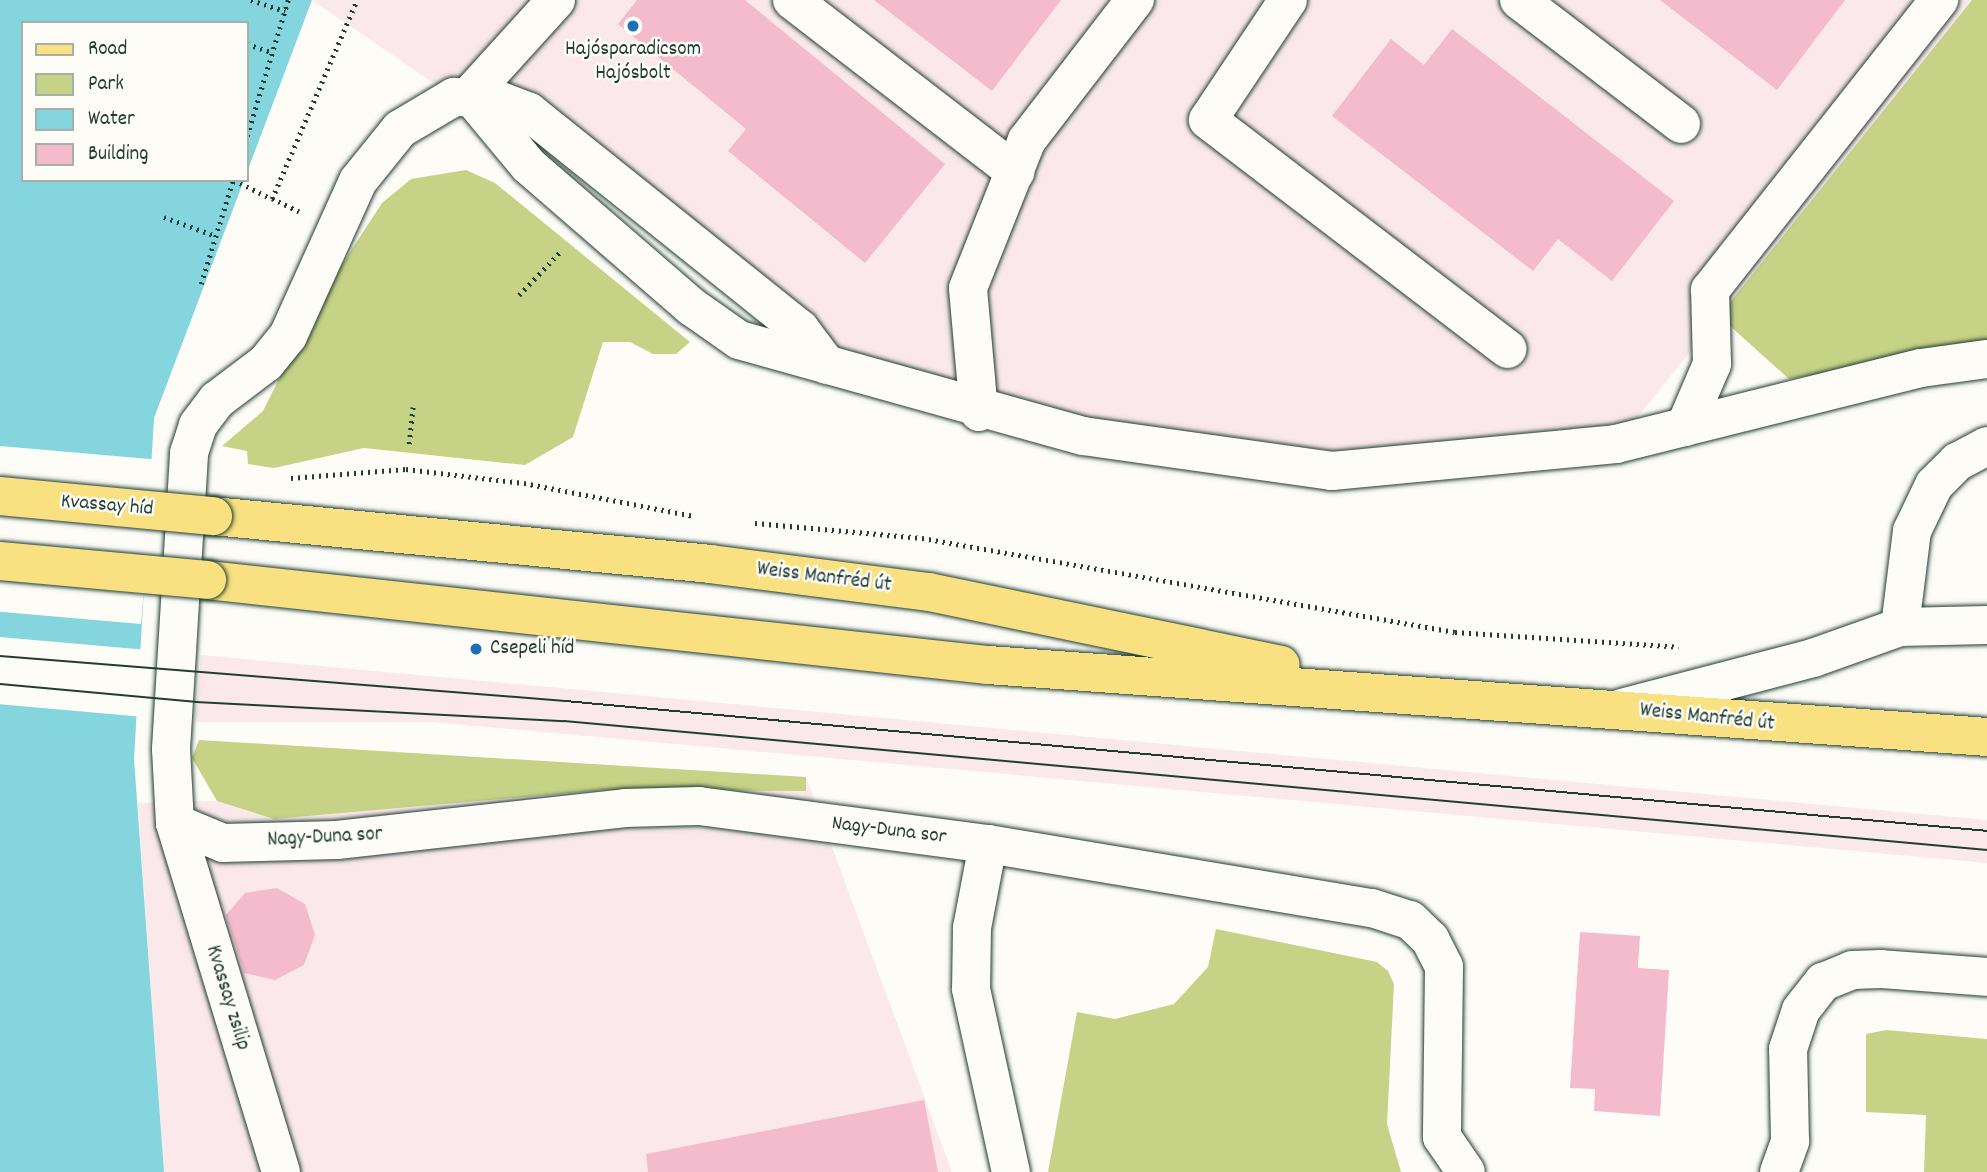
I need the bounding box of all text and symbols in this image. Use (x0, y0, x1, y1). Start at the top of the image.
marker: Hajósparadicsom Hajósbolt (625, 18, 641, 34)
legend (21, 21, 248, 182)
text: Road (88, 35, 127, 65)
place label: Hajósparadicsom Hajósbolt (565, 37, 701, 87)
text: Park (88, 70, 124, 100)
text: Water (88, 105, 135, 135)
text: Building (88, 140, 148, 170)
street label: Kvassay híd (60, 489, 154, 523)
street label: Weiss Manfréd út (755, 557, 893, 599)
place label: Csepeli híd (490, 636, 574, 662)
marker: Csepeli híd (468, 641, 484, 657)
street label: Weiss Manfréd út (1638, 698, 1776, 738)
street label: Nagy-Duna sor (830, 811, 948, 851)
street label: Nagy-Duna sor (267, 822, 383, 854)
street label: Kvassay zsilip (199, 943, 255, 1053)

